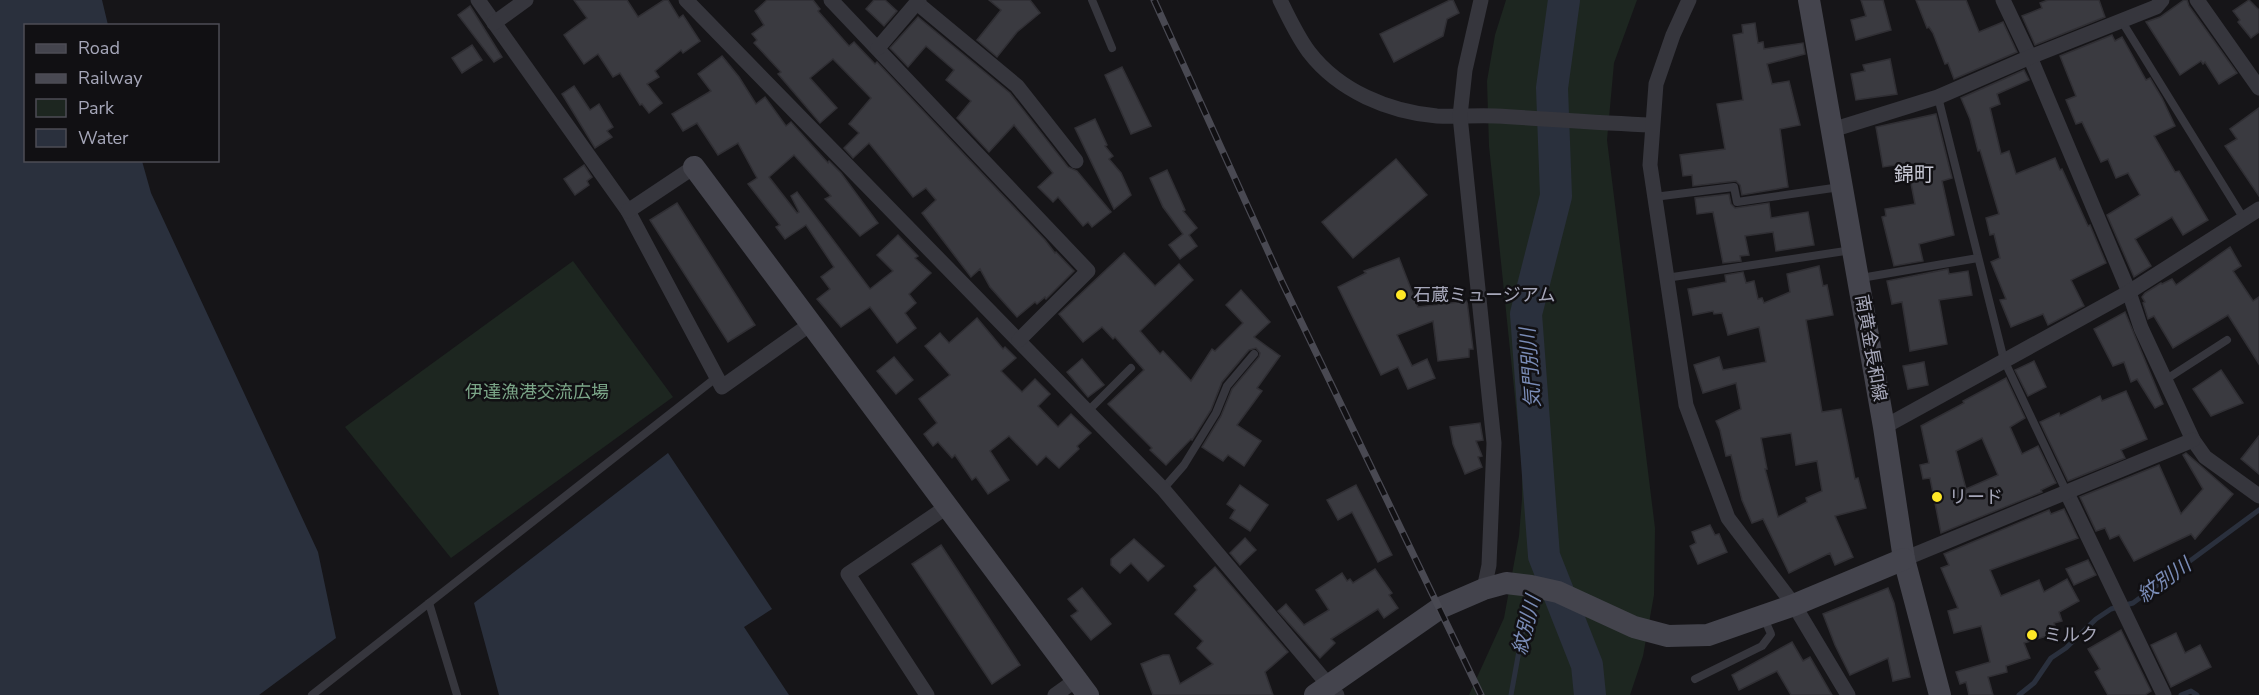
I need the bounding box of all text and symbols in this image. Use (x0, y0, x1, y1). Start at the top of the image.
legend (24, 24, 219, 162)
text: Road (78, 36, 120, 60)
text: Railway (78, 66, 143, 90)
text: Park (78, 96, 115, 120)
text: Water (78, 126, 129, 150)
district label: 錦町 (1894, 161, 1934, 188)
place label: 石蔵ミュージアム (1413, 283, 1555, 307)
marker: 石蔵ミュージアム (1394, 288, 1408, 302)
street label: 南黄金長和線 (1850, 293, 1892, 403)
water label: 気門別川 (1514, 325, 1547, 409)
park label: 伊達漁港交流広場 (465, 380, 609, 404)
place label: リード (1949, 485, 2003, 509)
marker: リード (1930, 490, 1944, 504)
water label: 紋別川 (2132, 551, 2198, 609)
water label: 紋別川 (1506, 591, 1547, 657)
place label: ミルク (2044, 623, 2098, 647)
marker: ミルク (2025, 628, 2039, 642)

